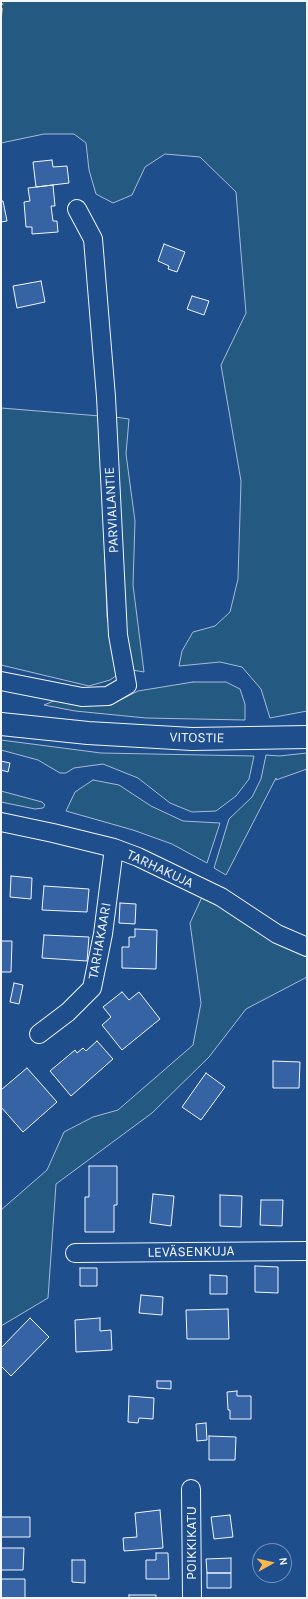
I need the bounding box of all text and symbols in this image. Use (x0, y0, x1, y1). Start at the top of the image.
street label: PARVIALANTIE (101, 466, 123, 554)
street label: VITOSTIE (169, 729, 225, 747)
street label: TARHAKUJA (124, 846, 196, 892)
street label: TARHAKAARI (85, 901, 115, 981)
street label: LEVÄSENKUJA (147, 1243, 235, 1261)
street label: POIKKIKATU (184, 1506, 200, 1580)
north arrow (252, 1543, 292, 1583)
text: N (276, 1557, 290, 1566)

